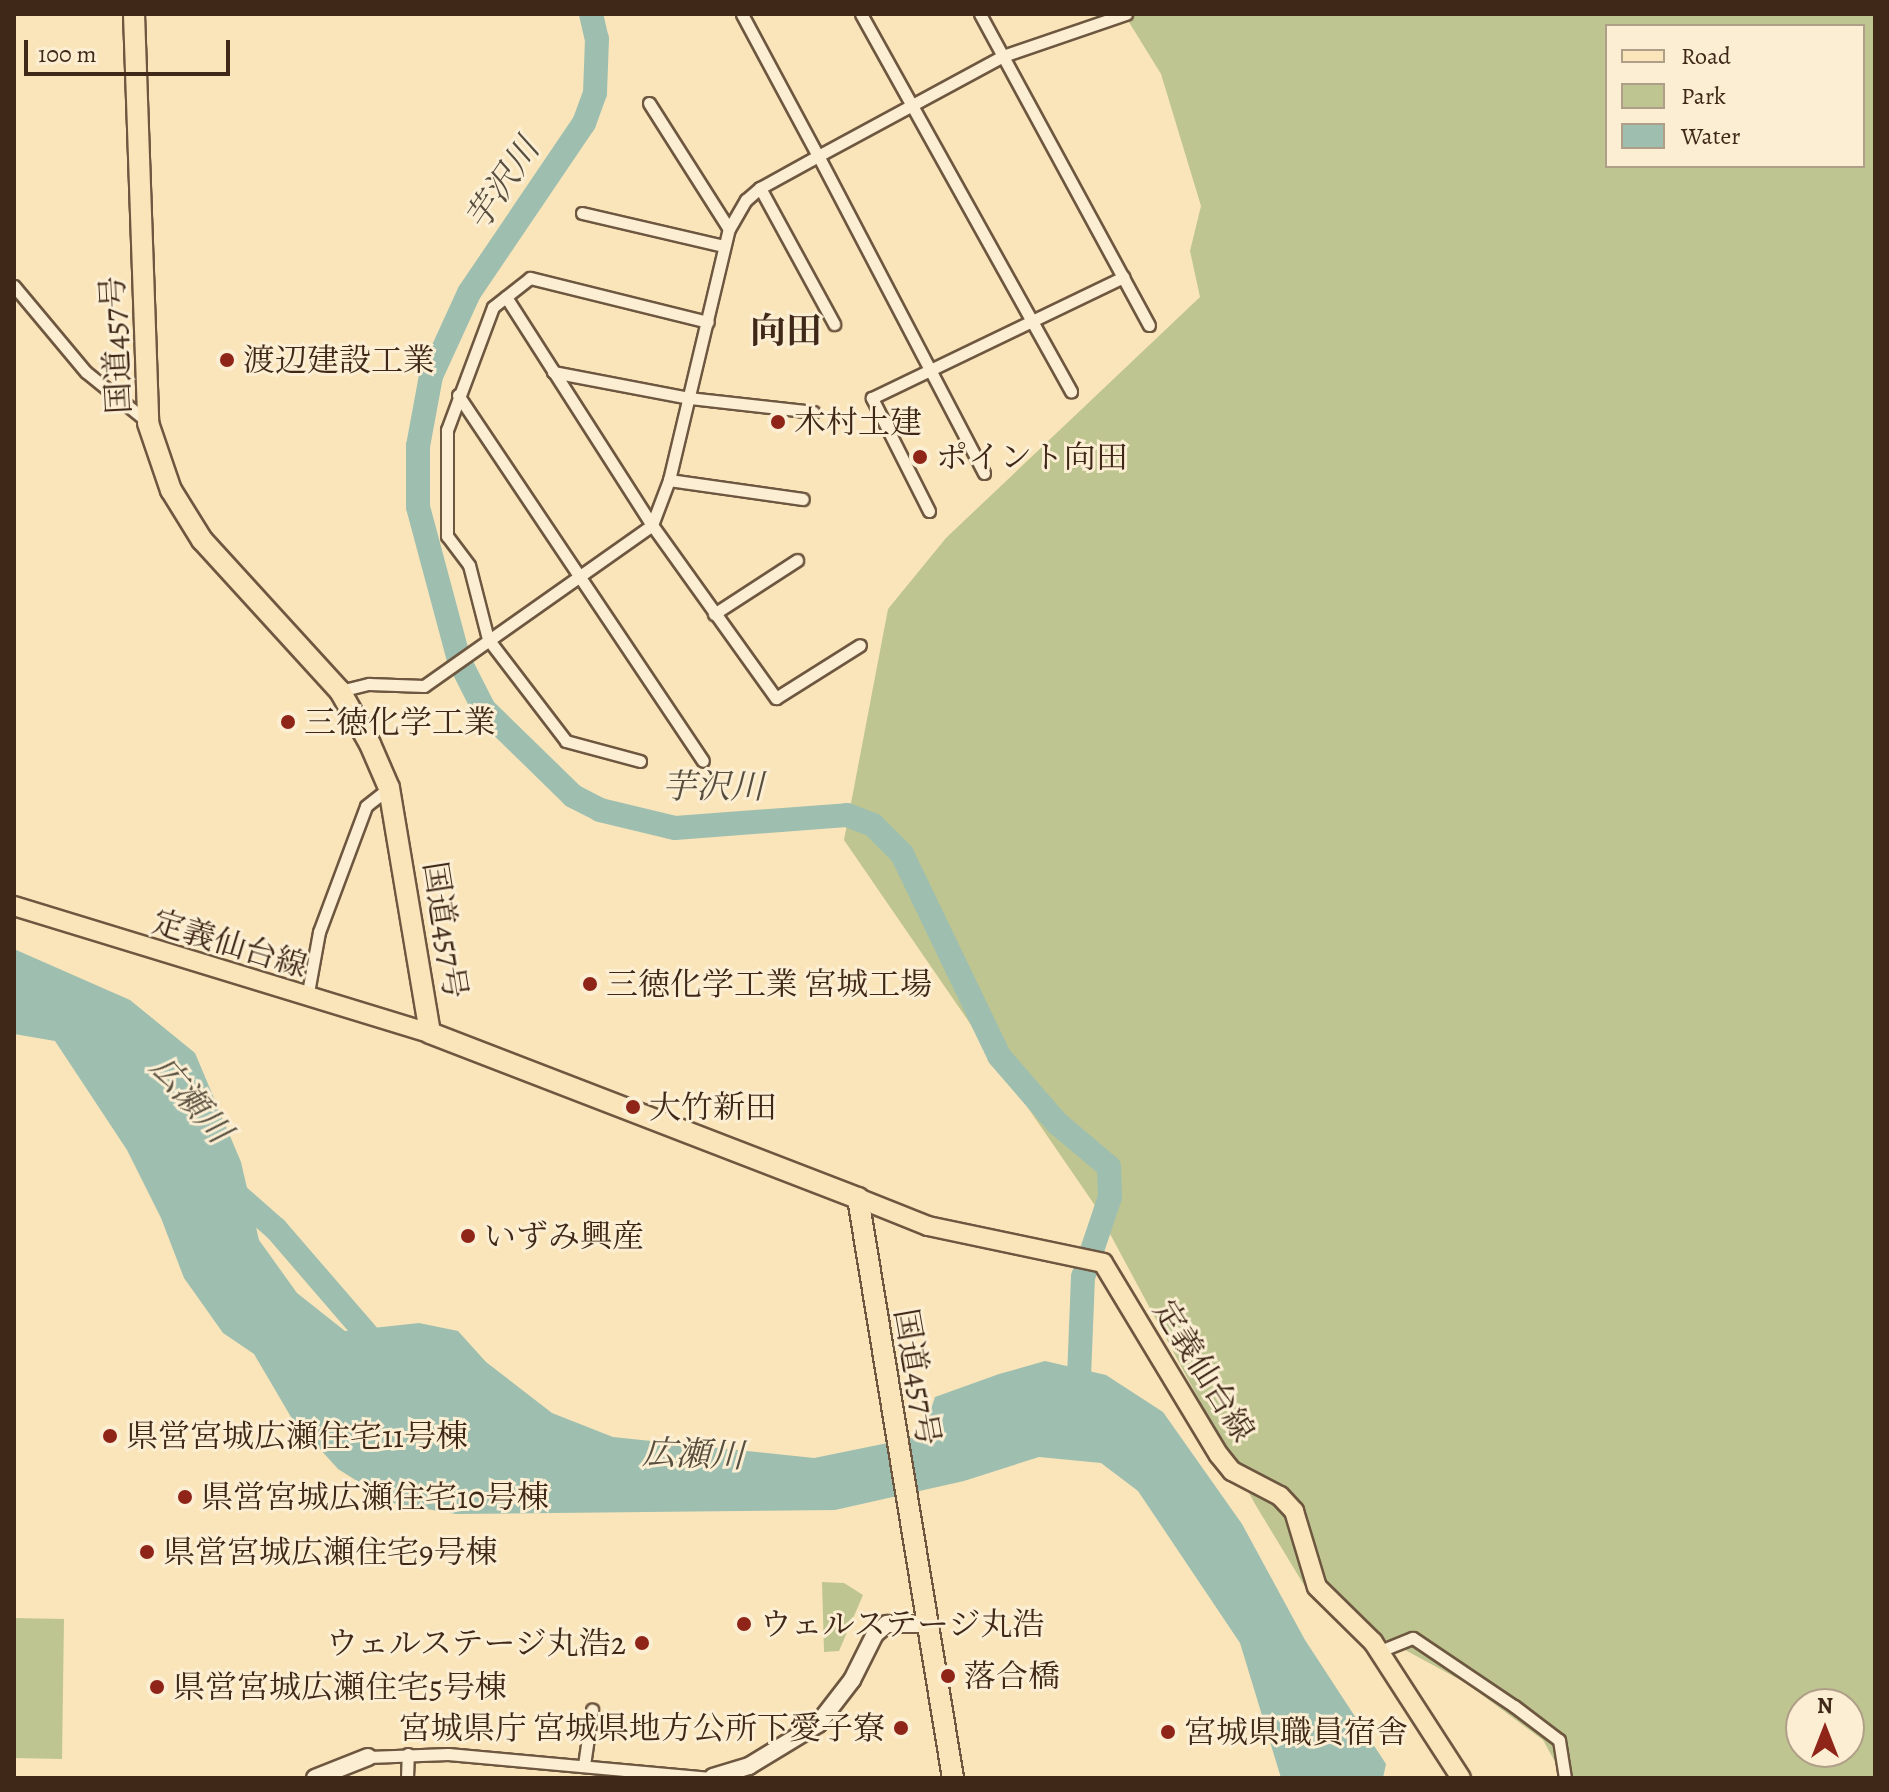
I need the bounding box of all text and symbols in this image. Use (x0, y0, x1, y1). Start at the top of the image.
scale bar (28, 24, 234, 74)
legend (1605, 24, 1865, 168)
text: 100 m (38, 38, 97, 70)
text: Road (1681, 40, 1731, 72)
text: Park (1681, 80, 1726, 112)
text: Water (1681, 120, 1741, 152)
water label: 芋沢川 (457, 130, 547, 238)
street label: 国道457号 (93, 275, 139, 415)
district label: 向田 (750, 309, 822, 353)
place label: 渡辺建設工業 (243, 341, 435, 379)
marker: 渡辺建設工業 (218, 351, 236, 369)
place label: 木村土建 (794, 403, 922, 441)
marker: 木村土建 (769, 413, 787, 431)
place label: ポイント向田 (936, 438, 1128, 476)
marker: ポイント向田 (911, 448, 929, 466)
place label: 三徳化学工業 (304, 703, 496, 741)
marker: 三徳化学工業 (279, 713, 297, 731)
water label: 芋沢川 (662, 767, 764, 807)
street label: 国道457号 (415, 859, 475, 1001)
street label: 定義仙台線 (148, 902, 312, 986)
place label: 三徳化学工業 宮城工場 (606, 965, 932, 1003)
marker: 三徳化学工業 宮城工場 (581, 975, 599, 993)
water label: 広瀬川 (142, 1047, 240, 1151)
place label: 大竹新田 (649, 1088, 777, 1126)
marker: 大竹新田 (624, 1098, 642, 1116)
place label: いずみ興産 (484, 1217, 644, 1255)
marker: いずみ興産 (459, 1227, 477, 1245)
street label: 定義仙台線 (1145, 1293, 1263, 1449)
street label: 国道457号 (886, 1306, 948, 1448)
place label: 県営宮城広瀬住宅11号棟 (126, 1417, 468, 1455)
marker: 県営宮城広瀬住宅11号棟 (101, 1427, 119, 1445)
water label: 広瀬川 (641, 1432, 745, 1476)
place label: 県営宮城広瀬住宅10号棟 (201, 1478, 549, 1516)
marker: 県営宮城広瀬住宅10号棟 (176, 1488, 194, 1506)
place label: 県営宮城広瀬住宅9号棟 (163, 1533, 498, 1571)
marker: 県営宮城広瀬住宅9号棟 (138, 1543, 156, 1561)
place label: ウェルステージ丸浩 (760, 1605, 1048, 1643)
marker: ウェルステージ丸浩 (735, 1615, 753, 1633)
place label: ウェルステージ丸浩2 (323, 1624, 626, 1662)
marker: ウェルステージ丸浩2 (633, 1634, 651, 1652)
place label: 落合橋 (964, 1657, 1060, 1695)
marker: 落合橋 (939, 1667, 957, 1685)
place label: 県営宮城広瀬住宅5号棟 (173, 1668, 507, 1706)
marker: 県営宮城広瀬住宅5号棟 (148, 1678, 166, 1696)
north arrow (1785, 1688, 1865, 1768)
text: N (1817, 1691, 1833, 1721)
place label: 宮城県庁 宮城県地方公所下愛子寮 (399, 1709, 885, 1747)
place label: 宮城県職員宿舎 (1184, 1713, 1408, 1751)
marker: 宮城県庁 宮城県地方公所下愛子寮 (892, 1719, 910, 1737)
marker: 宮城県職員宿舎 (1159, 1723, 1177, 1741)

